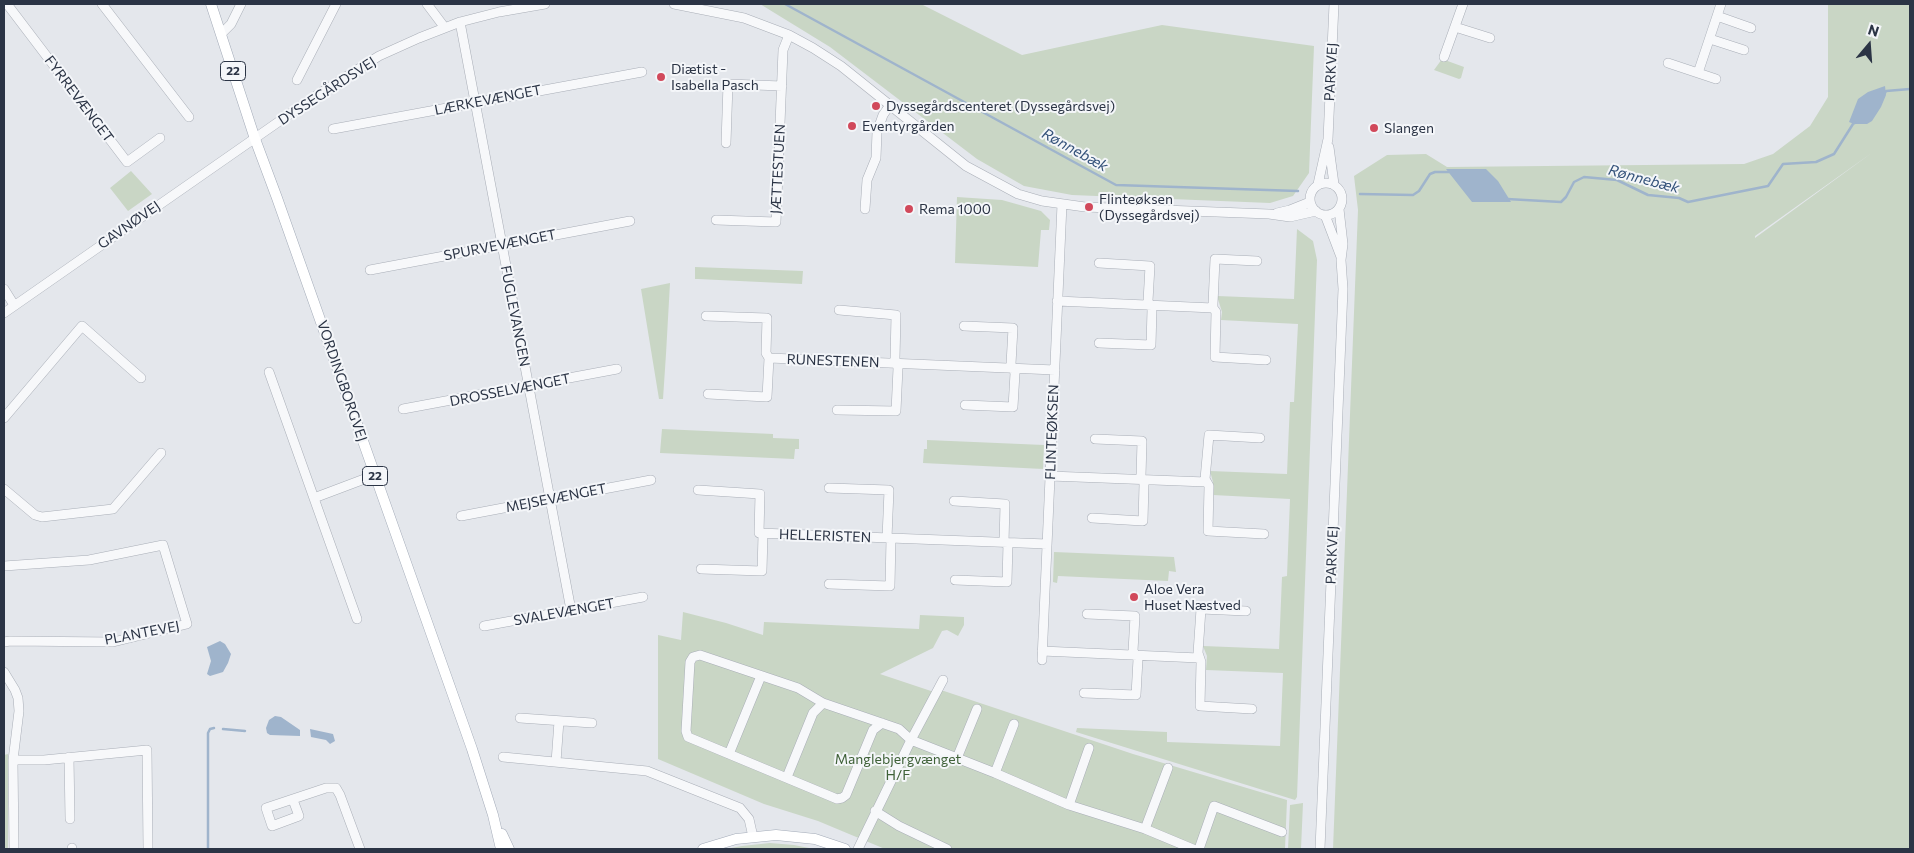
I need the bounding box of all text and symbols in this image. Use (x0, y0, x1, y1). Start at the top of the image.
north arrow (1844, 20, 1894, 70)
text: N (1866, 21, 1881, 40)
street label: PARKVEJ (1321, 42, 1341, 102)
street label: FYRREVÆNGET (41, 52, 117, 146)
street label: DYSSEGÅRDSVEJ (275, 53, 379, 129)
road number: 22 (220, 61, 246, 80)
place label: Diætist - Isabella Pasch (671, 61, 759, 94)
marker: Diætist - Isabella Pasch (655, 71, 667, 83)
street label: LÆRKEVÆNGET (433, 81, 543, 119)
place label: Dyssegårdscenteret (Dyssegårdsvej) (886, 98, 1115, 114)
marker: Dyssegårdscenteret (Dyssegårdsvej) (870, 100, 882, 112)
place label: Eventyrgården (862, 118, 955, 134)
marker: Eventyrgården (846, 120, 858, 132)
place label: Slangen (1384, 120, 1434, 136)
marker: Slangen (1368, 122, 1380, 134)
street label: JÆTTESTUEN (767, 124, 789, 214)
water label: Rønnebæk (1039, 124, 1111, 176)
water label: Rønnebæk (1606, 161, 1682, 197)
place label: Flinteøksen (Dyssegårdsvej) (1099, 191, 1200, 223)
street label: GAVNØVEJ (95, 197, 163, 253)
place label: Rema 1000 (919, 201, 991, 217)
marker: Flinteøksen (Dyssegårdsvej) (1083, 201, 1095, 213)
marker: Rema 1000 (903, 203, 915, 215)
street label: SPURVEVÆNGET (442, 226, 558, 264)
street label: FUGLEVANGEN (497, 264, 533, 368)
street label: VORDINGBORGVEJ (313, 318, 371, 444)
street label: RUNESTENEN (786, 351, 880, 371)
street label: DROSSELVÆNGET (448, 370, 572, 410)
street label: FLINTEØKSEN (1042, 384, 1062, 480)
road number: 22 (362, 466, 388, 486)
street label: MEJSEVÆNGET (504, 480, 608, 516)
street label: PARKVEJ (1323, 525, 1341, 585)
street label: HELLERISTEN (779, 526, 871, 546)
place label: Aloe Vera Huset Næstved (1144, 581, 1241, 614)
marker: Aloe Vera Huset Næstved (1128, 591, 1140, 603)
street label: SVALEVÆNGET (512, 595, 616, 629)
street label: PLANTEVEJ (103, 617, 181, 649)
park label: Manglebjergvænget H/F (835, 751, 961, 784)

